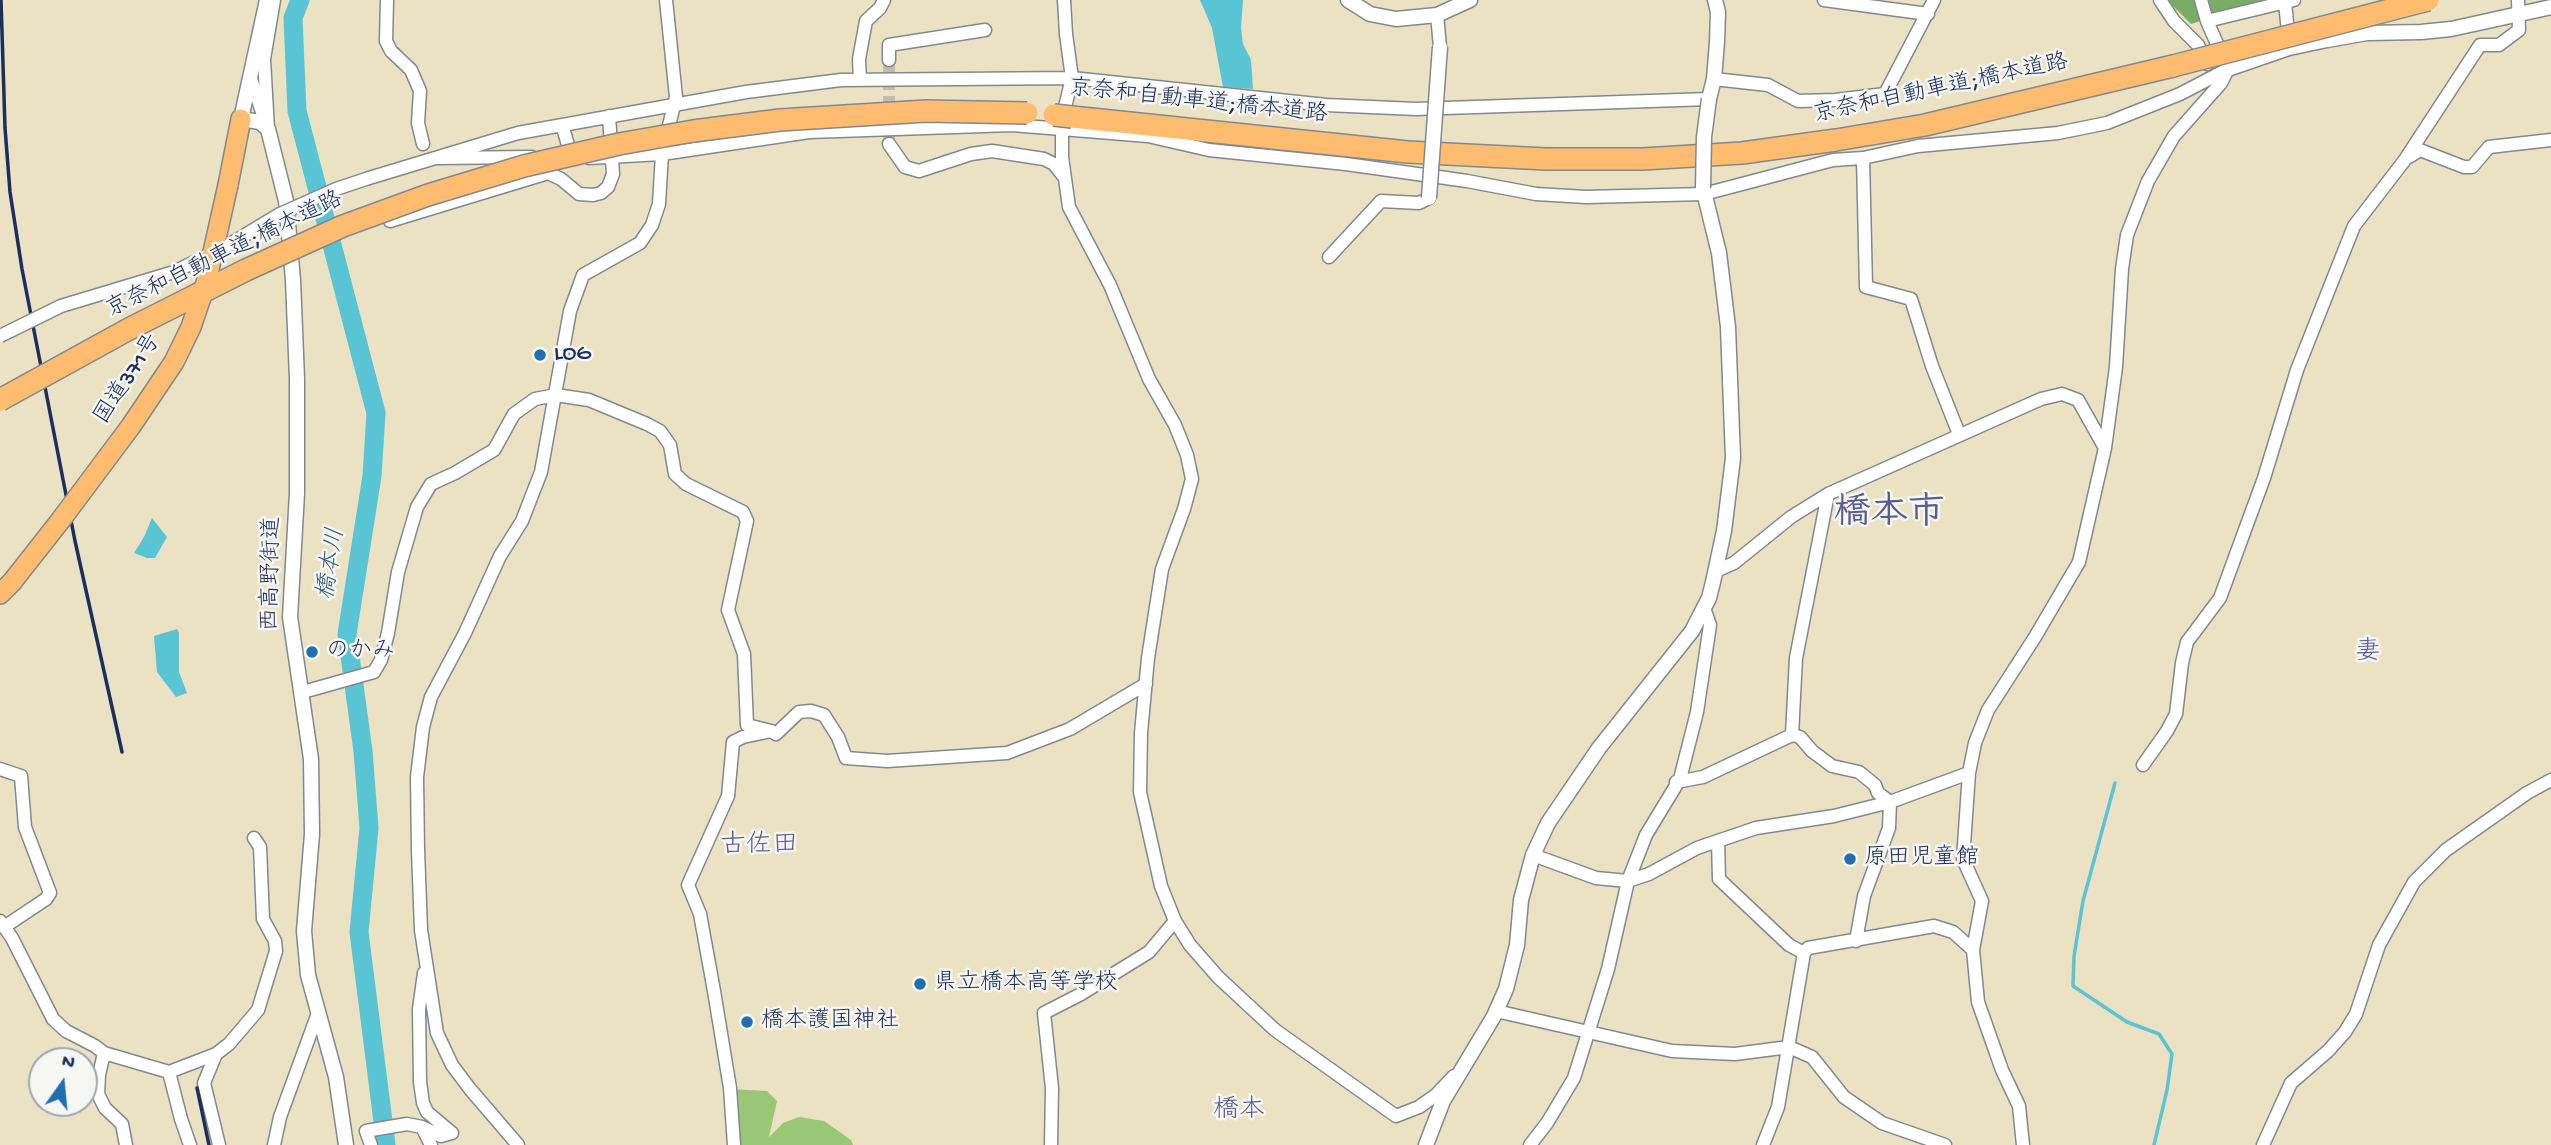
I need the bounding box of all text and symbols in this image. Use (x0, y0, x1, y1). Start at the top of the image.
street label: 京奈和自動車道;橋本道路 (1811, 49, 2071, 131)
street label: 京奈和自動車道;橋本道路 (1067, 76, 1329, 130)
street label: 京奈和自動車道;橋本道路 (102, 187, 348, 325)
street label: 国道371号 (90, 330, 168, 430)
place label: LOG (554, 341, 591, 369)
marker: LOG (532, 347, 548, 363)
district label: 橋本市 (1834, 494, 1944, 538)
street label: 西高野街道 (258, 516, 288, 632)
water label: 橋本川 (313, 526, 353, 602)
place label: のかみ (326, 638, 395, 666)
district label: 妻 (2355, 638, 2381, 670)
marker: のかみ (304, 644, 320, 660)
district label: 古佐田 (720, 831, 798, 863)
place label: 原田児童館 (1864, 845, 1979, 873)
marker: 原田児童館 (1842, 851, 1858, 867)
place label: 県立橋本高等学校 (934, 970, 1118, 998)
marker: 県立橋本高等学校 (912, 976, 928, 992)
place label: 橋本護国神社 (761, 1008, 899, 1036)
marker: 橋本護国神社 (739, 1014, 755, 1030)
north arrow (28, 1047, 98, 1117)
text: N (59, 1050, 77, 1076)
district label: 橋本 (1213, 1096, 1265, 1128)

